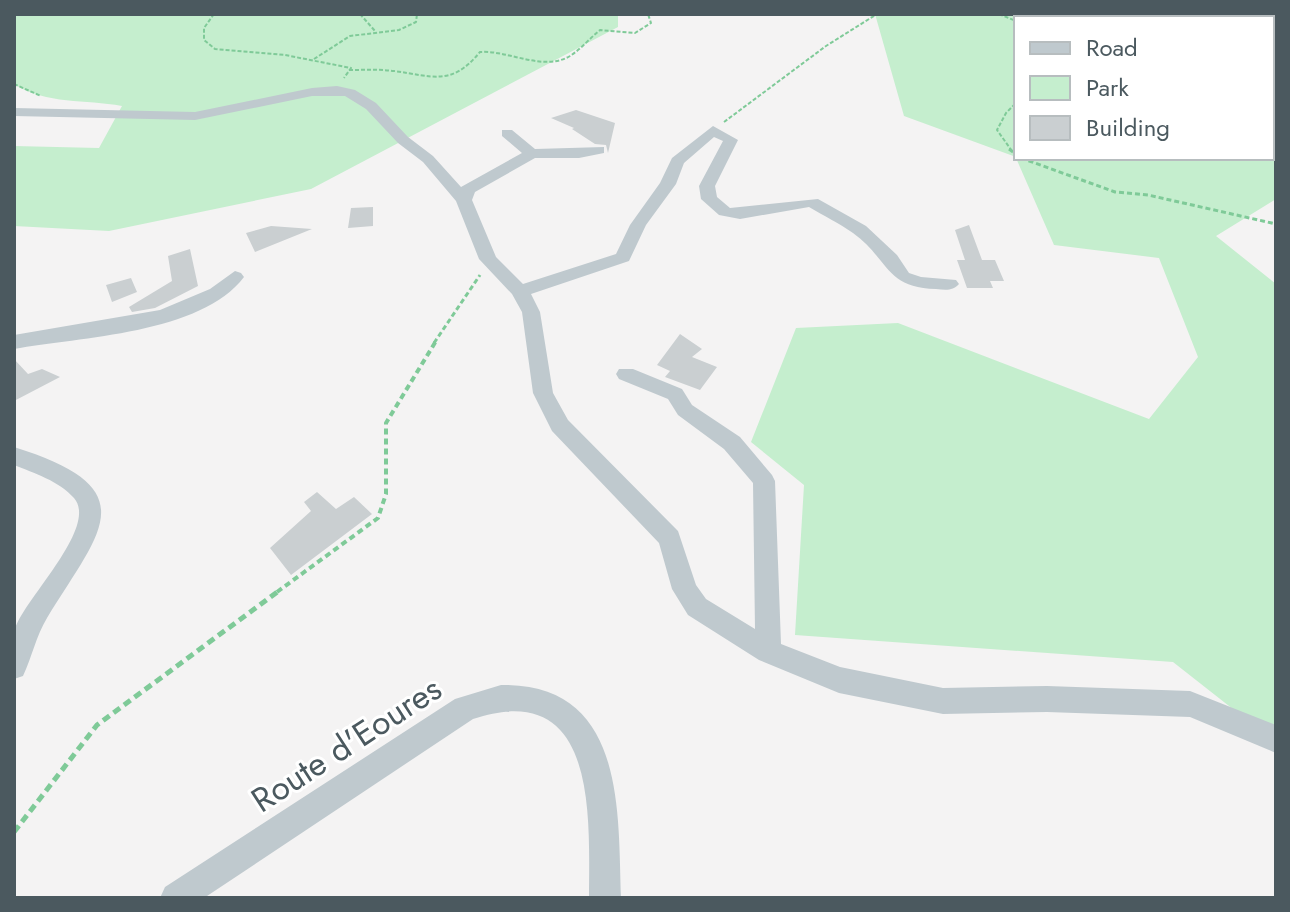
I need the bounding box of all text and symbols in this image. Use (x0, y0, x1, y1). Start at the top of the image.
legend (1014, 16, 1274, 160)
text: Road (1086, 30, 1138, 65)
text: Park (1086, 70, 1129, 105)
text: Building (1086, 110, 1170, 145)
street label: Route d'Eoures (242, 665, 451, 824)

